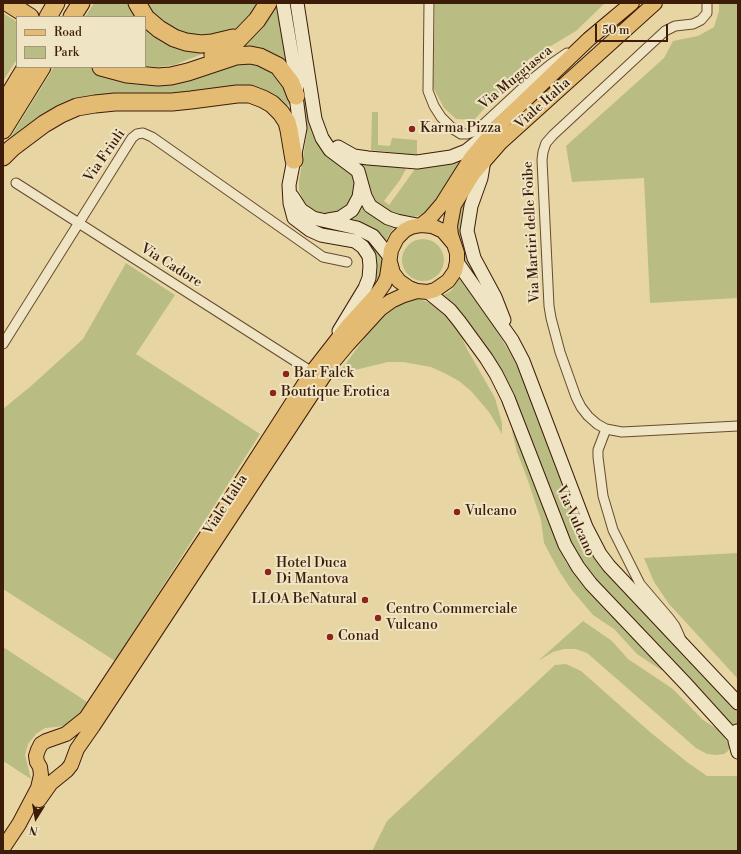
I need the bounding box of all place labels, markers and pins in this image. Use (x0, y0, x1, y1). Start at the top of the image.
place label: Karma Pizza (420, 121, 501, 137)
marker: Karma Pizza (407, 124, 417, 134)
place label: Bar Falck (294, 366, 354, 382)
marker: Bar Falck (281, 369, 291, 379)
place label: Boutique Erotica (281, 385, 390, 401)
marker: Boutique Erotica (268, 388, 278, 398)
place label: Vulcano (465, 504, 517, 520)
marker: Vulcano (452, 507, 462, 517)
place label: Hotel Duca Di Mantova (276, 556, 349, 588)
marker: Hotel Duca Di Mantova (263, 567, 273, 577)
place label: LLOA BeNatural (252, 592, 357, 608)
marker: LLOA BeNatural (360, 595, 370, 605)
place label: Centro Commerciale Vulcano (386, 602, 518, 634)
marker: Centro Commerciale Vulcano (373, 613, 383, 623)
place label: Conad (338, 629, 379, 645)
marker: Conad (325, 632, 335, 642)

